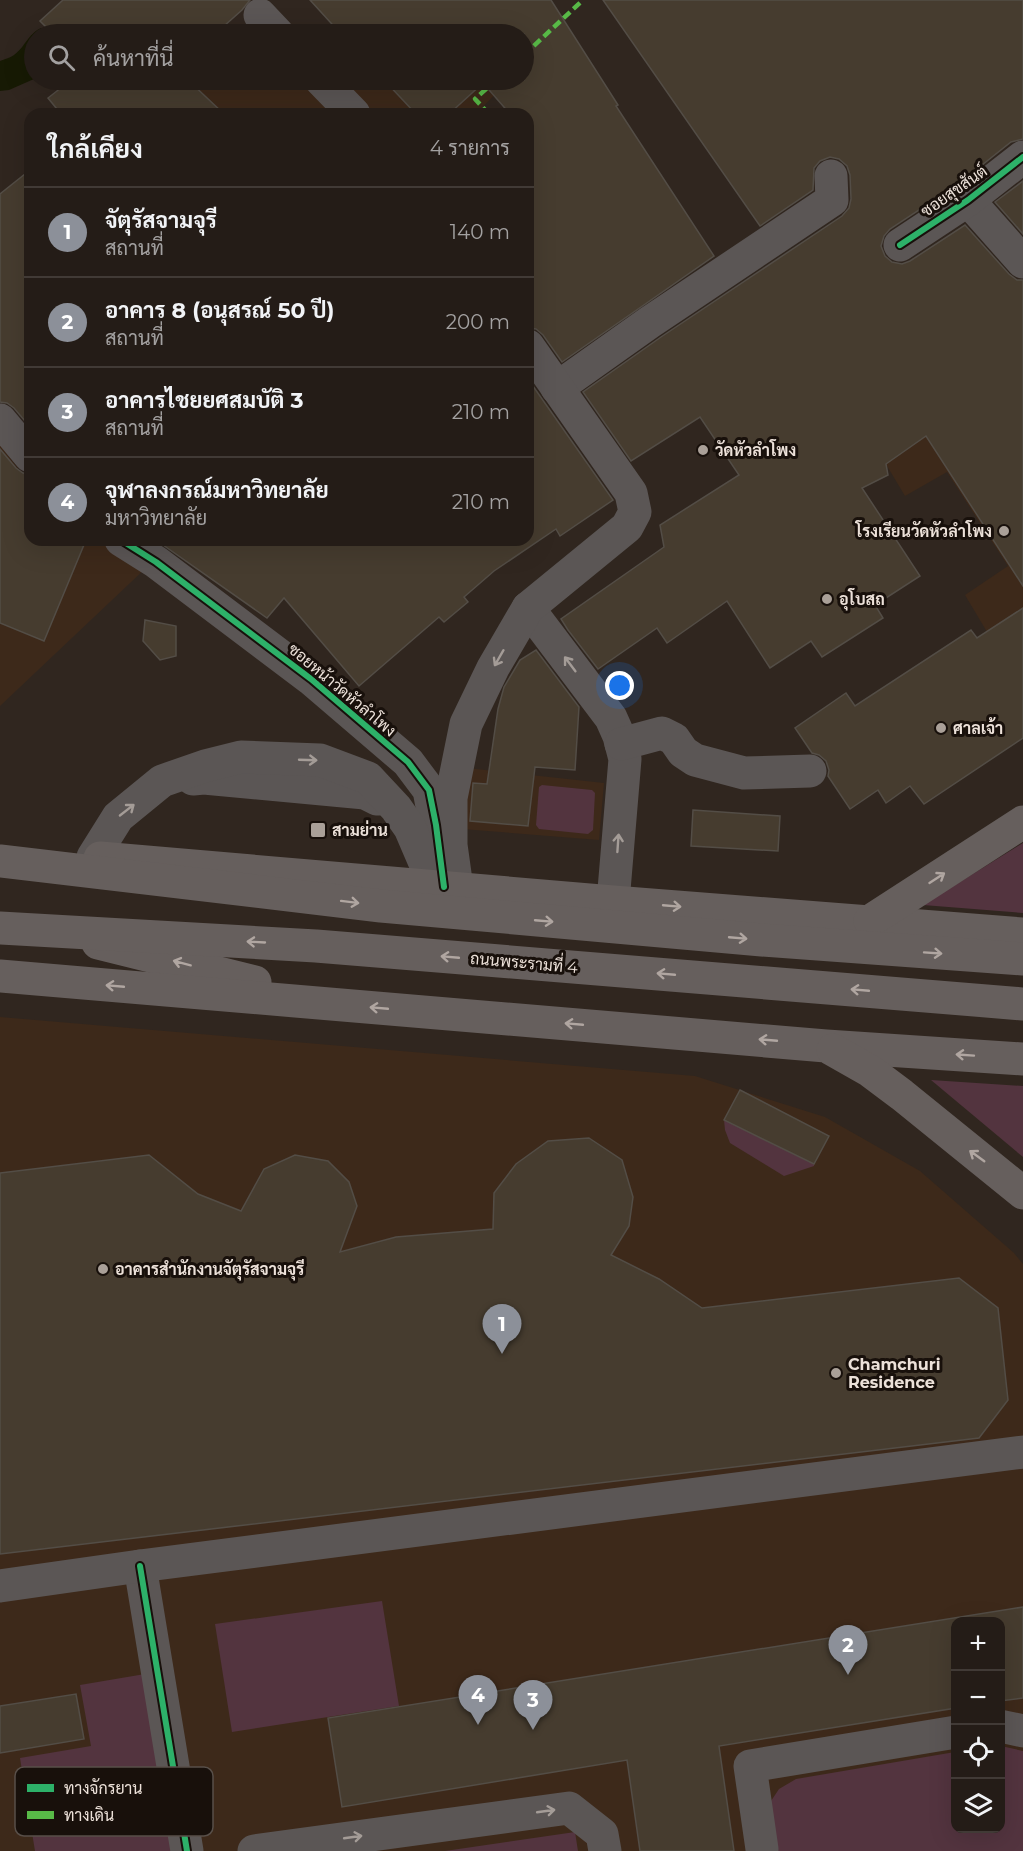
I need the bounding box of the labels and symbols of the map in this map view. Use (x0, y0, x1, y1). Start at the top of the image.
street label: ซอยสุขสันต์ (916, 159, 992, 222)
place label: วัดหัวลำโพง (715, 439, 796, 460)
marker: วัดหัวลำโพง (696, 443, 710, 457)
place label: โรงเรียนวัดหัวลำโพง (855, 520, 992, 541)
marker: โรงเรียนวัดหัวลำโพง (997, 524, 1011, 538)
place label: อุโบสถ (839, 588, 885, 611)
marker: อุโบสถ (820, 592, 834, 606)
street label: ซอยหน้าวัดหัวลำโพง (284, 638, 401, 740)
one-way arrow (492, 650, 504, 667)
one-way arrow (564, 657, 577, 673)
your location (605, 671, 634, 700)
place label: ศาลเจ้า (953, 717, 1003, 738)
marker: ศาลเจ้า (934, 721, 948, 735)
one-way arrow (297, 754, 317, 765)
one-way arrow (119, 804, 135, 817)
place label: สามย่าน (332, 820, 388, 840)
marker: สามย่าน (309, 821, 327, 839)
one-way arrow (613, 834, 624, 854)
one-way arrow (928, 872, 945, 884)
one-way arrow (340, 897, 359, 908)
one-way arrow (661, 901, 681, 912)
one-way arrow (534, 915, 554, 926)
one-way arrow (728, 933, 748, 944)
one-way arrow (246, 937, 266, 948)
street label: ถนนพระรามที่ 4 (469, 944, 580, 977)
one-way arrow (922, 947, 942, 958)
one-way arrow (441, 951, 461, 962)
one-way arrow (173, 957, 192, 968)
one-way arrow (656, 969, 676, 980)
one-way arrow (105, 980, 125, 991)
one-way arrow (851, 985, 871, 996)
one-way arrow (370, 1002, 390, 1013)
one-way arrow (564, 1018, 584, 1029)
one-way arrow (759, 1034, 778, 1045)
one-way arrow (955, 1049, 975, 1060)
one-way arrow (970, 1150, 986, 1162)
place label: อาคารสำนักงานจัตุรัสจามจุรี (115, 1259, 305, 1281)
marker: อาคารสำนักงานจัตุรัสจามจุรี (96, 1262, 110, 1276)
pin: 1 (482, 1304, 522, 1354)
place label: Chamchuri Residence (848, 1355, 940, 1392)
marker: Chamchuri Residence (829, 1366, 843, 1380)
pin: 2 (828, 1626, 868, 1675)
pin: 4 (458, 1676, 498, 1725)
pin: 3 (514, 1680, 552, 1730)
legend (15, 1767, 213, 1836)
text: ทางจักรยาน (64, 1778, 143, 1798)
one-way arrow (536, 1805, 556, 1816)
text: ทางเดิน (64, 1806, 114, 1825)
one-way arrow (343, 1832, 362, 1843)

